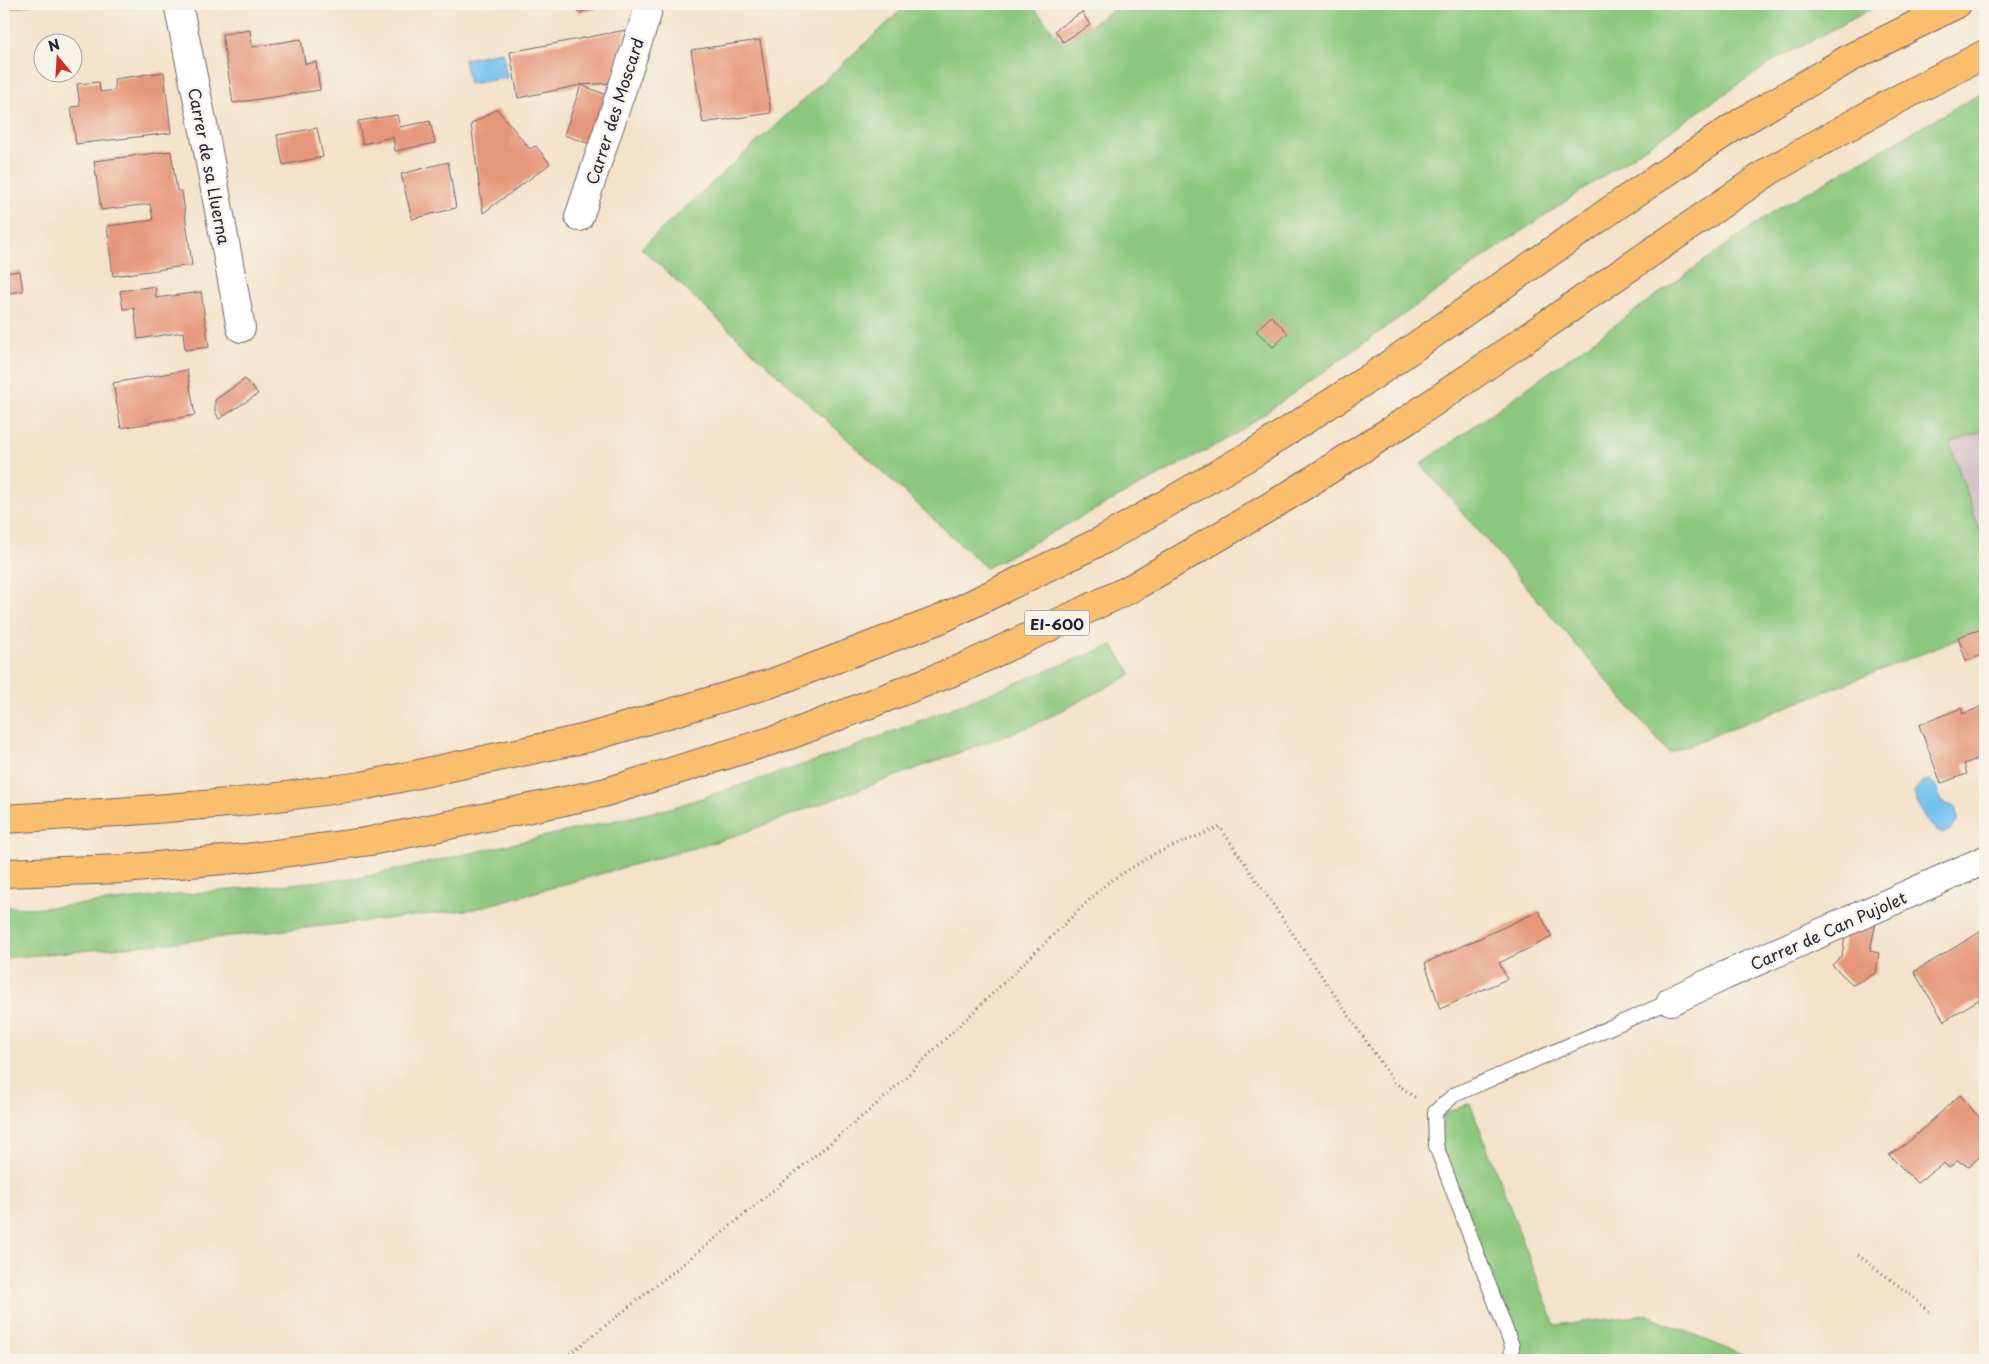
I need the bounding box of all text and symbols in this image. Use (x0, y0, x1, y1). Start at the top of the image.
north arrow (32, 32, 82, 82)
text: N (45, 33, 62, 57)
street label: Carrer des Moscard (579, 35, 649, 187)
street label: Carrer de sa Lluerna (183, 86, 237, 246)
road number: EI-600 (1024, 610, 1090, 636)
street label: Carrer de Can Pujolet (1746, 885, 1910, 975)

